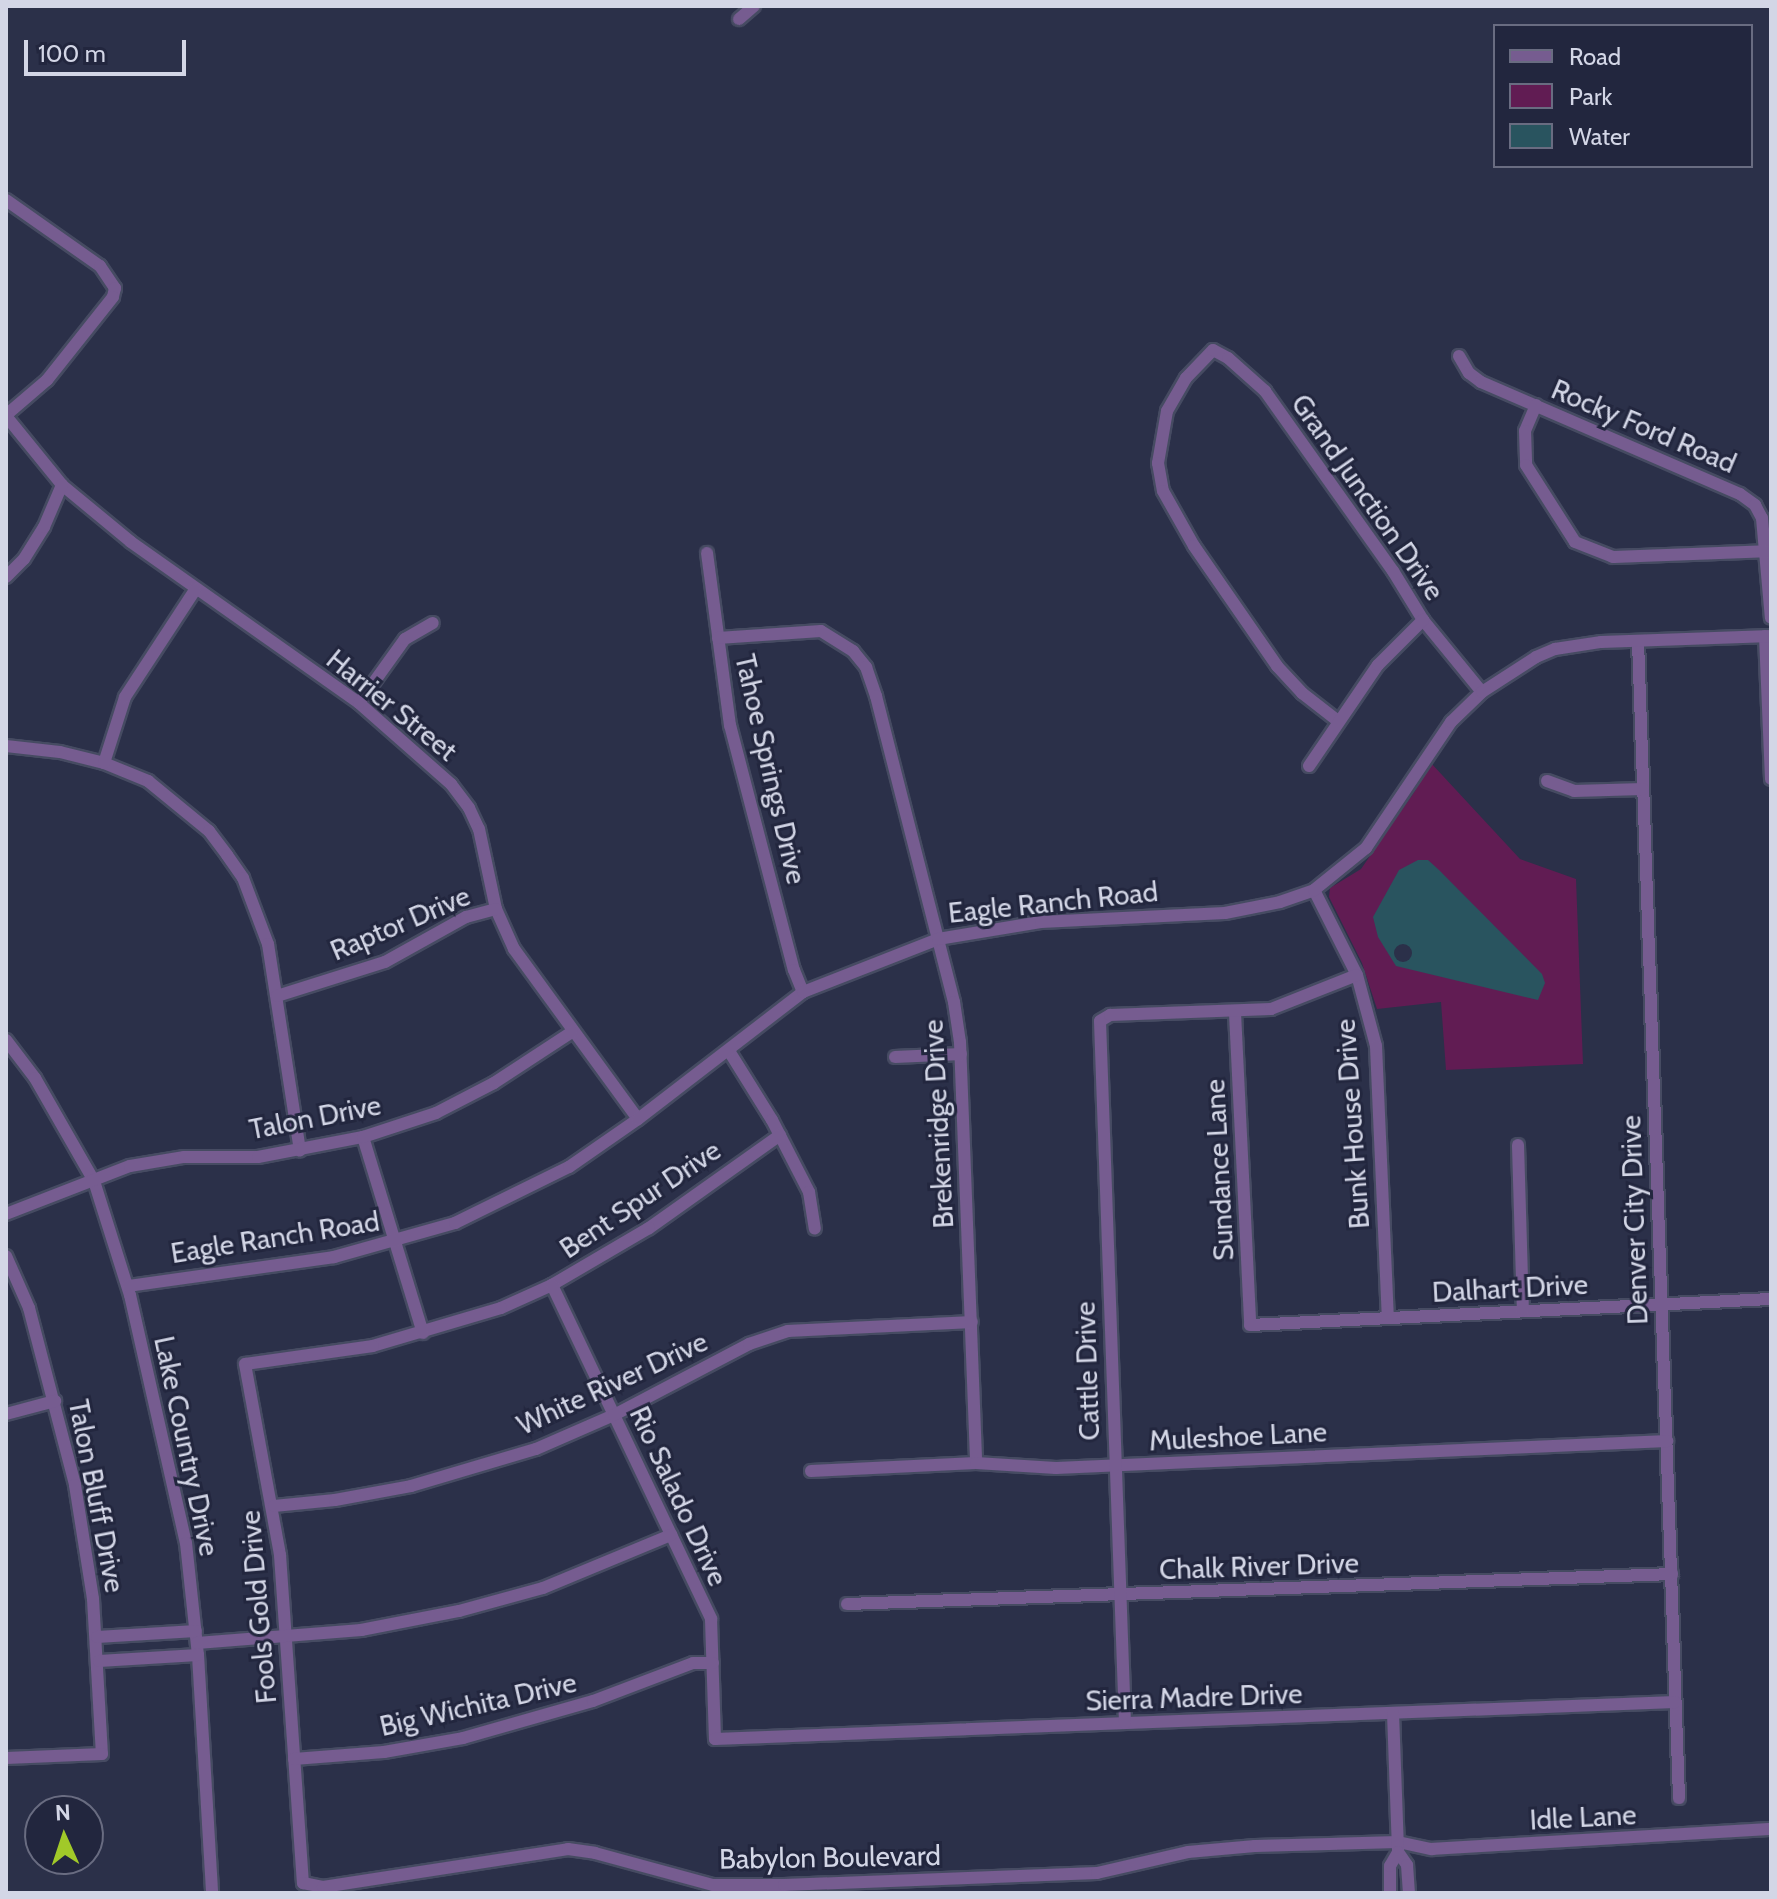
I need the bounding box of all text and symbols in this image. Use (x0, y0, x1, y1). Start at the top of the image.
scale bar (28, 24, 190, 74)
legend (1493, 24, 1753, 168)
text: 100 m (38, 39, 106, 68)
text: Road (1569, 42, 1621, 71)
text: Park (1569, 82, 1612, 111)
text: Water (1569, 122, 1630, 151)
street label: Rocky Ford Road (1547, 372, 1741, 480)
street label: Grand Junction Drive (1284, 388, 1452, 606)
street label: Harrier Street (320, 642, 464, 768)
street label: Tahoe Springs Drive (728, 651, 814, 887)
street label: Eagle Ranch Road (946, 874, 1160, 930)
street label: Raptor Drive (325, 879, 475, 967)
street label: Bunk House Drive (1328, 1018, 1376, 1230)
street label: Brekenridge Drive (916, 1019, 960, 1229)
street label: Sundance Lane (1197, 1078, 1241, 1262)
street label: Talon Drive (246, 1088, 384, 1146)
street label: Denver City Drive (1614, 1115, 1654, 1325)
street label: Bent Spur Drive (553, 1133, 727, 1265)
street label: Eagle Ranch Road (168, 1204, 382, 1270)
street label: Dalhart Drive (1431, 1267, 1589, 1309)
street label: Cattle Drive (1068, 1301, 1106, 1441)
street label: White River Drive (512, 1324, 712, 1442)
street label: Lake Country Drive (147, 1333, 227, 1559)
street label: Talon Bluff Drive (62, 1397, 132, 1595)
street label: Rio Salado Drive (623, 1401, 735, 1591)
street label: Muleshoe Lane (1148, 1415, 1328, 1457)
street label: Fools Gold Drive (233, 1509, 283, 1705)
street label: Chalk River Drive (1159, 1546, 1359, 1586)
street label: Big Wichita Drive (376, 1665, 580, 1743)
street label: Sierra Madre Drive (1085, 1676, 1303, 1718)
north arrow (24, 1795, 104, 1875)
street label: Idle Lane (1529, 1797, 1637, 1837)
text: N (54, 1799, 71, 1826)
street label: Babylon Boulevard (719, 1838, 941, 1876)

